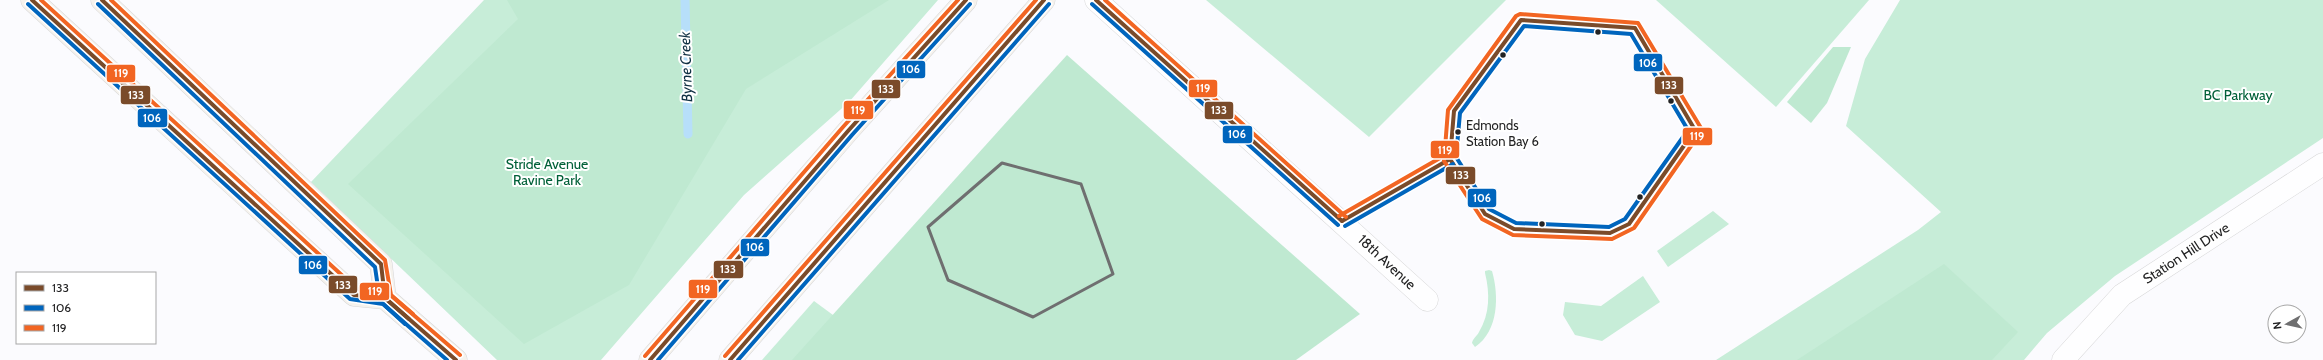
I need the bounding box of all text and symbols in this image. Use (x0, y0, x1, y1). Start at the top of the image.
unlabelled marker (1593, 27, 1603, 37)
water label: Byrne Creek (676, 31, 696, 103)
unlabelled marker (1498, 50, 1508, 60)
line badge: 106 (1633, 53, 1663, 72)
text: 106 (1639, 56, 1657, 70)
line badge: 106 (896, 60, 926, 79)
text: 106 (902, 62, 920, 76)
line badge: 119 (106, 64, 136, 83)
text: 119 (114, 66, 128, 80)
line badge: 133 (1654, 76, 1684, 95)
text: 133 (1661, 78, 1677, 92)
line badge: 133 (871, 79, 901, 99)
line badge: 119 (1188, 79, 1218, 98)
text: 119 (1196, 81, 1210, 95)
text: 133 (878, 82, 894, 96)
line badge: 133 (120, 85, 151, 105)
park label: BC Parkway (2204, 86, 2272, 104)
text: 133 (128, 88, 144, 102)
unlabelled marker (1666, 96, 1676, 106)
line badge: 119 (843, 100, 874, 120)
line badge: 133 (1204, 101, 1234, 120)
text: 119 (851, 103, 865, 117)
text: 133 (1211, 103, 1227, 117)
line badge: 106 (137, 108, 168, 128)
text: 106 (143, 111, 161, 125)
place label: Edmonds Station Bay 6 (1466, 117, 1539, 149)
line badge: 106 (1222, 125, 1253, 144)
text: 106 (1228, 127, 1246, 141)
marker: Edmonds Station Bay 6 (1453, 127, 1463, 137)
line badge: 119 (1682, 127, 1713, 146)
text: 119 (1690, 129, 1704, 143)
line badge: 119 (1430, 140, 1460, 159)
text: 119 (1438, 143, 1452, 157)
park label: Stride Avenue Ravine Park (506, 155, 588, 189)
line badge: 133 (1445, 166, 1476, 185)
text: 133 (1453, 168, 1469, 182)
line badge: 106 (1467, 188, 1497, 208)
text: 106 (1473, 191, 1491, 205)
unlabelled marker (1635, 192, 1645, 202)
street label: Station Hill Drive (2139, 218, 2233, 288)
unlabelled marker (1537, 219, 1547, 229)
street label: 18th Avenue (1354, 231, 1420, 293)
line badge: 106 (740, 238, 770, 257)
text: 106 (746, 240, 764, 254)
line badge: 106 (298, 255, 328, 275)
text: 106 (304, 258, 322, 272)
line badge: 133 (713, 260, 744, 279)
text: 133 (720, 262, 736, 276)
legend (16, 272, 156, 344)
line badge: 133 (328, 275, 358, 294)
text: 133 (335, 278, 351, 292)
line badge: 119 (688, 279, 718, 299)
text: 133 (52, 280, 69, 295)
line badge: 119 (359, 282, 390, 301)
text: 119 (696, 282, 710, 296)
text: 119 (368, 284, 382, 298)
text: 106 (52, 300, 71, 315)
north arrow (2267, 304, 2307, 344)
text: 119 (52, 320, 67, 335)
text: N (2270, 321, 2285, 330)

